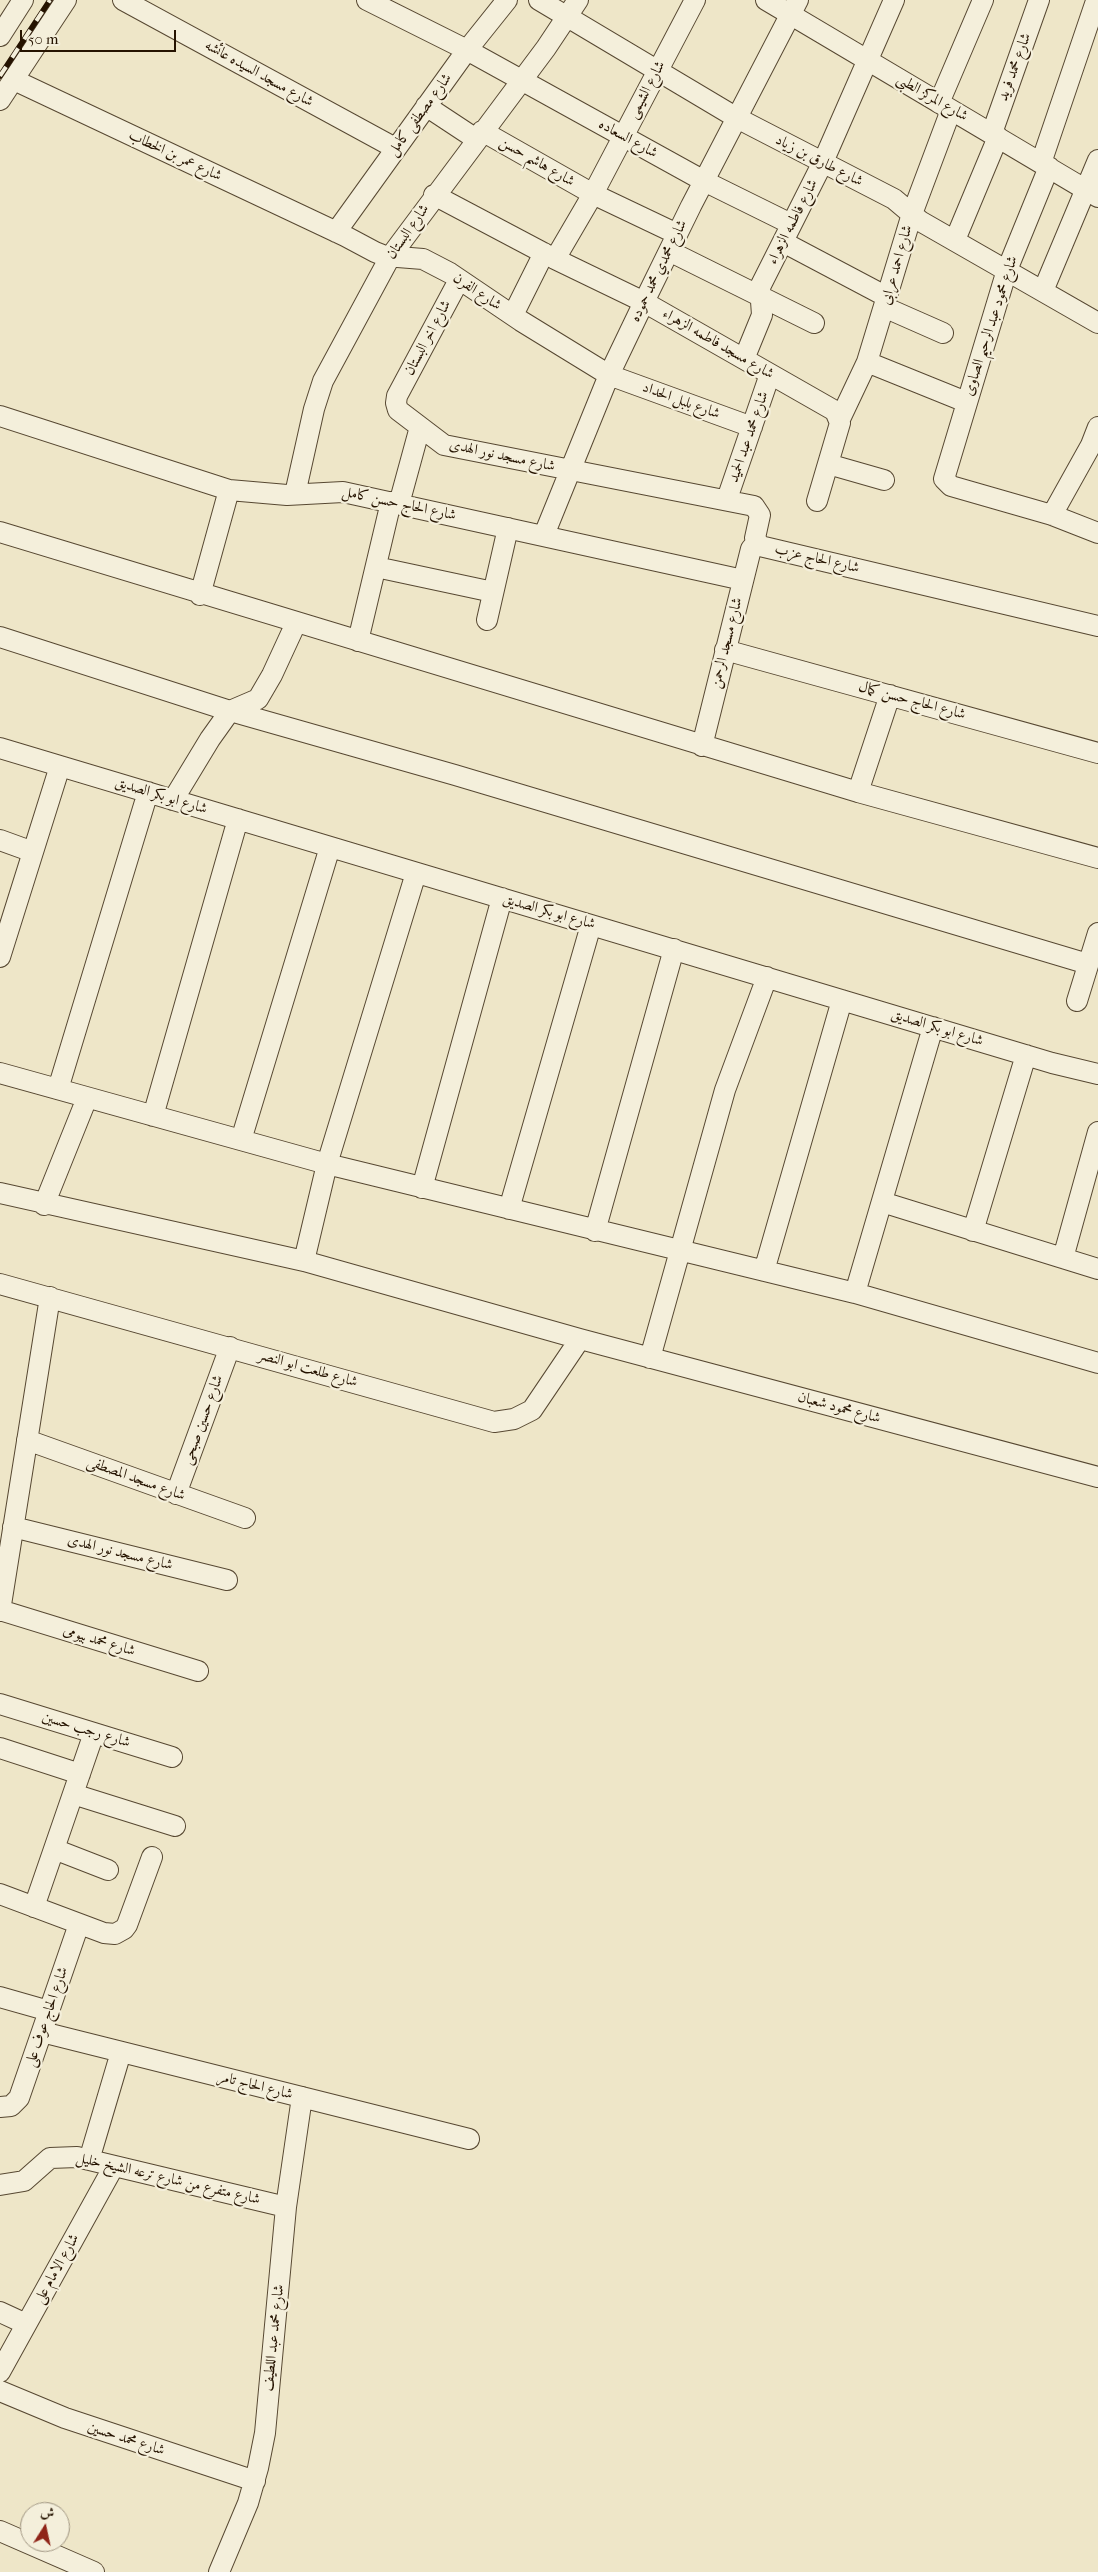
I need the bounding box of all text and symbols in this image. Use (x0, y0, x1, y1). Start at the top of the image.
scale bar (22, 20, 179, 52)
text: 50 m (28, 30, 58, 48)
street label: شارع محمد فريد (994, 31, 1036, 103)
street label: شارع مسجد السيده عائشه (202, 37, 316, 111)
street label: شارع الشيمى (624, 58, 670, 122)
street label: شارع مصطفى كامل (384, 70, 456, 160)
street label: شارع المركز الطبى (893, 70, 971, 126)
street label: شارع السعاده (595, 115, 661, 163)
street label: شارع عمر بن الخطاب (125, 127, 225, 185)
street label: شارع طارق بن زياد (772, 131, 866, 191)
street label: شارع هاشم حسن (496, 133, 578, 191)
street label: شارع فاطمه الزهراء (764, 176, 822, 268)
street label: شارع البستان (383, 201, 433, 263)
street label: شارع محمدي محمد حموده (626, 217, 692, 325)
street label: شارع احمد عرابى (877, 223, 917, 307)
street label: شارع محمود عبد الرحيم الصاوى (960, 254, 1022, 398)
street label: شارع الفرن (449, 269, 505, 315)
street label: شارع اخر البستان (401, 297, 455, 379)
street label: شارع مسجد فاطمه الزهراء (659, 305, 777, 383)
street label: شارع بلبل الحداد (640, 379, 722, 423)
street label: شارع محمد عبد الحميد (725, 389, 773, 485)
street label: شارع مسجد نور الهدى (447, 436, 557, 476)
street label: شارع الحاج حسن كامل (340, 483, 458, 525)
street label: شارع الحاج عزب (773, 540, 861, 578)
street label: شارع مسجد الرحمن (707, 596, 747, 690)
street label: شارع الحاج حسن كمال (856, 678, 968, 724)
street label: شارع ابو بكر الصديق (113, 773, 209, 819)
street label: شارع ابو بكر الصديق (501, 890, 597, 934)
street label: شارع ابو بكر الصديق (889, 1005, 985, 1051)
street label: شارع طلعت ابو النصر (256, 1346, 360, 1392)
street label: شارع حسين صبحى (178, 1373, 228, 1467)
street label: شارع محمود شعبان (796, 1388, 882, 1428)
street label: شارع مسجد المصطفى (84, 1453, 188, 1505)
street label: شارع مسجد نور الهدى (65, 1531, 175, 1575)
street label: شارع محمد بيومى (61, 1621, 137, 1661)
street label: شارع رجب حسين (40, 1708, 132, 1752)
street label: شارع الحاج عوف على (21, 1965, 73, 2069)
street label: شارع الحاج تامر (215, 2068, 295, 2104)
street label: شارع متفرع من شارع ترعه الشيخ خليل (74, 2149, 262, 2209)
street label: شارع الامام على (30, 2231, 84, 2307)
street label: شارع محمد عبد اللطيف (259, 2284, 289, 2392)
street label: شارع محمد حسين (85, 2418, 167, 2460)
north arrow (20, 2502, 70, 2552)
text: ش (39, 2503, 56, 2522)

